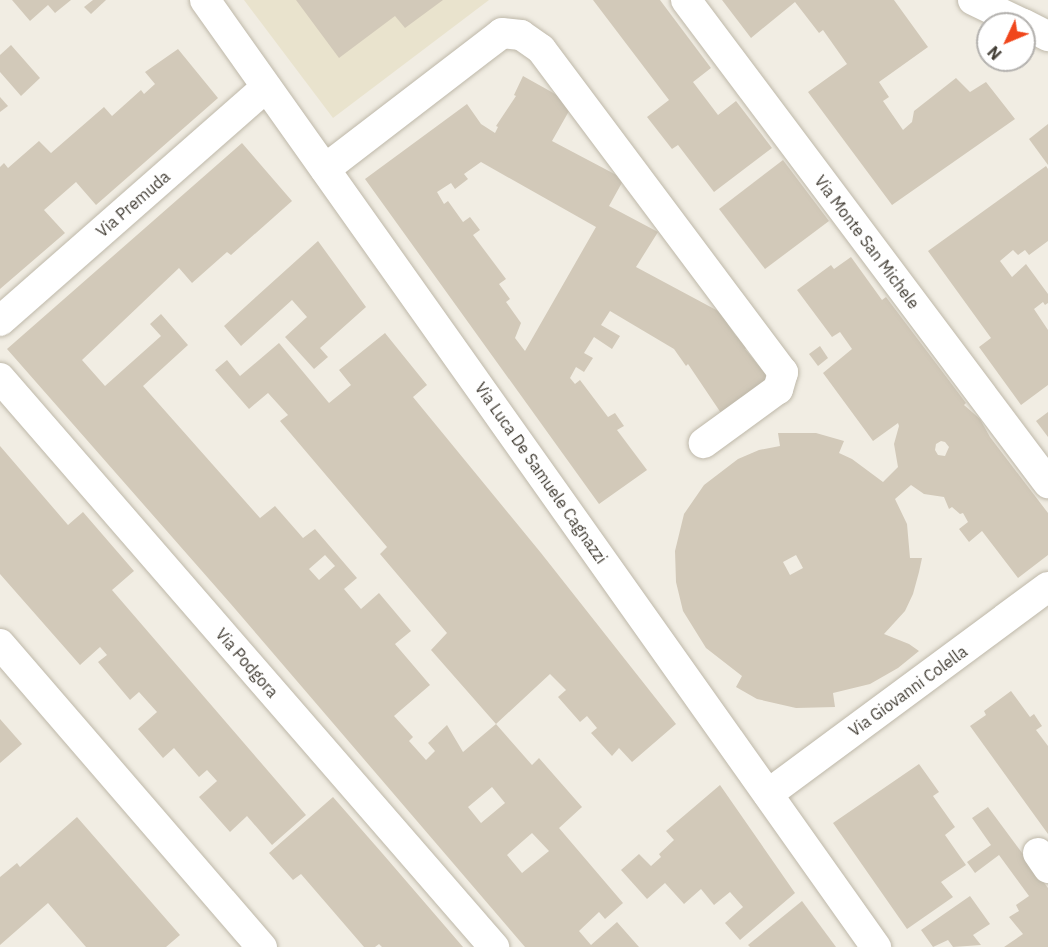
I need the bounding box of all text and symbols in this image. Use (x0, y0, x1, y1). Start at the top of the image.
north arrow (976, 12, 1036, 72)
text: N (983, 42, 1006, 64)
street label: Via Premuda (92, 167, 174, 241)
street label: Via Monte San Michele (811, 172, 923, 312)
street label: Via Luca De Samuele Cagnazzi (471, 379, 611, 567)
street label: Via Podgora (212, 624, 282, 702)
street label: Via Giovanni Colella (845, 642, 971, 740)

